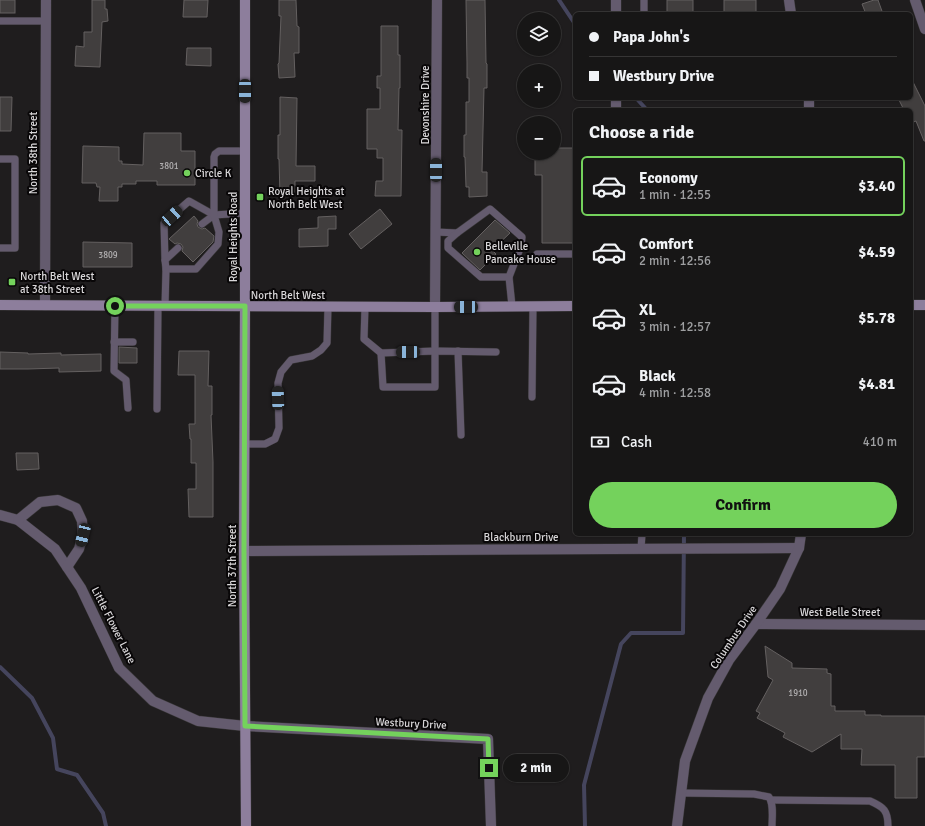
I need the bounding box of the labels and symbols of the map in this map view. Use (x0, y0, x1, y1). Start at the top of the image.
street label: Devonshire Drive (419, 65, 432, 145)
car (239, 79, 251, 103)
street label: North 38th Street (27, 112, 40, 194)
car (430, 158, 442, 182)
house number: 3801 (159, 161, 179, 172)
place label: Circle K (195, 167, 232, 180)
marker: Circle K (182, 168, 192, 178)
place label: Royal Heights at North Belt West (268, 185, 344, 211)
street label: Royal Heights Road (227, 192, 240, 282)
marker: Royal Heights at North Belt West (255, 192, 265, 202)
car (159, 204, 185, 228)
place label: Belleville Pancake House (485, 240, 556, 266)
marker: Belleville Pancake House (472, 247, 482, 257)
house number: 3809 (98, 250, 118, 261)
place label: North Belt West at 38th Street (20, 270, 94, 296)
marker: North Belt West at 38th Street (7, 277, 17, 287)
street label: North Belt West (251, 289, 325, 302)
route start (106, 297, 124, 315)
car (454, 301, 478, 313)
car (396, 346, 420, 358)
car (272, 386, 284, 410)
car (74, 522, 92, 548)
street label: North 37th Street (226, 525, 239, 607)
street label: Blackburn Drive (483, 531, 559, 544)
street label: Little Flower Lane (89, 585, 138, 666)
street label: Columbus Drive (707, 603, 759, 672)
street label: West Belle Street (800, 606, 880, 619)
house number: 1910 (788, 688, 808, 699)
street label: Westbury Drive (375, 715, 447, 732)
callout: 2 min (503, 754, 569, 782)
route end (480, 759, 498, 777)

